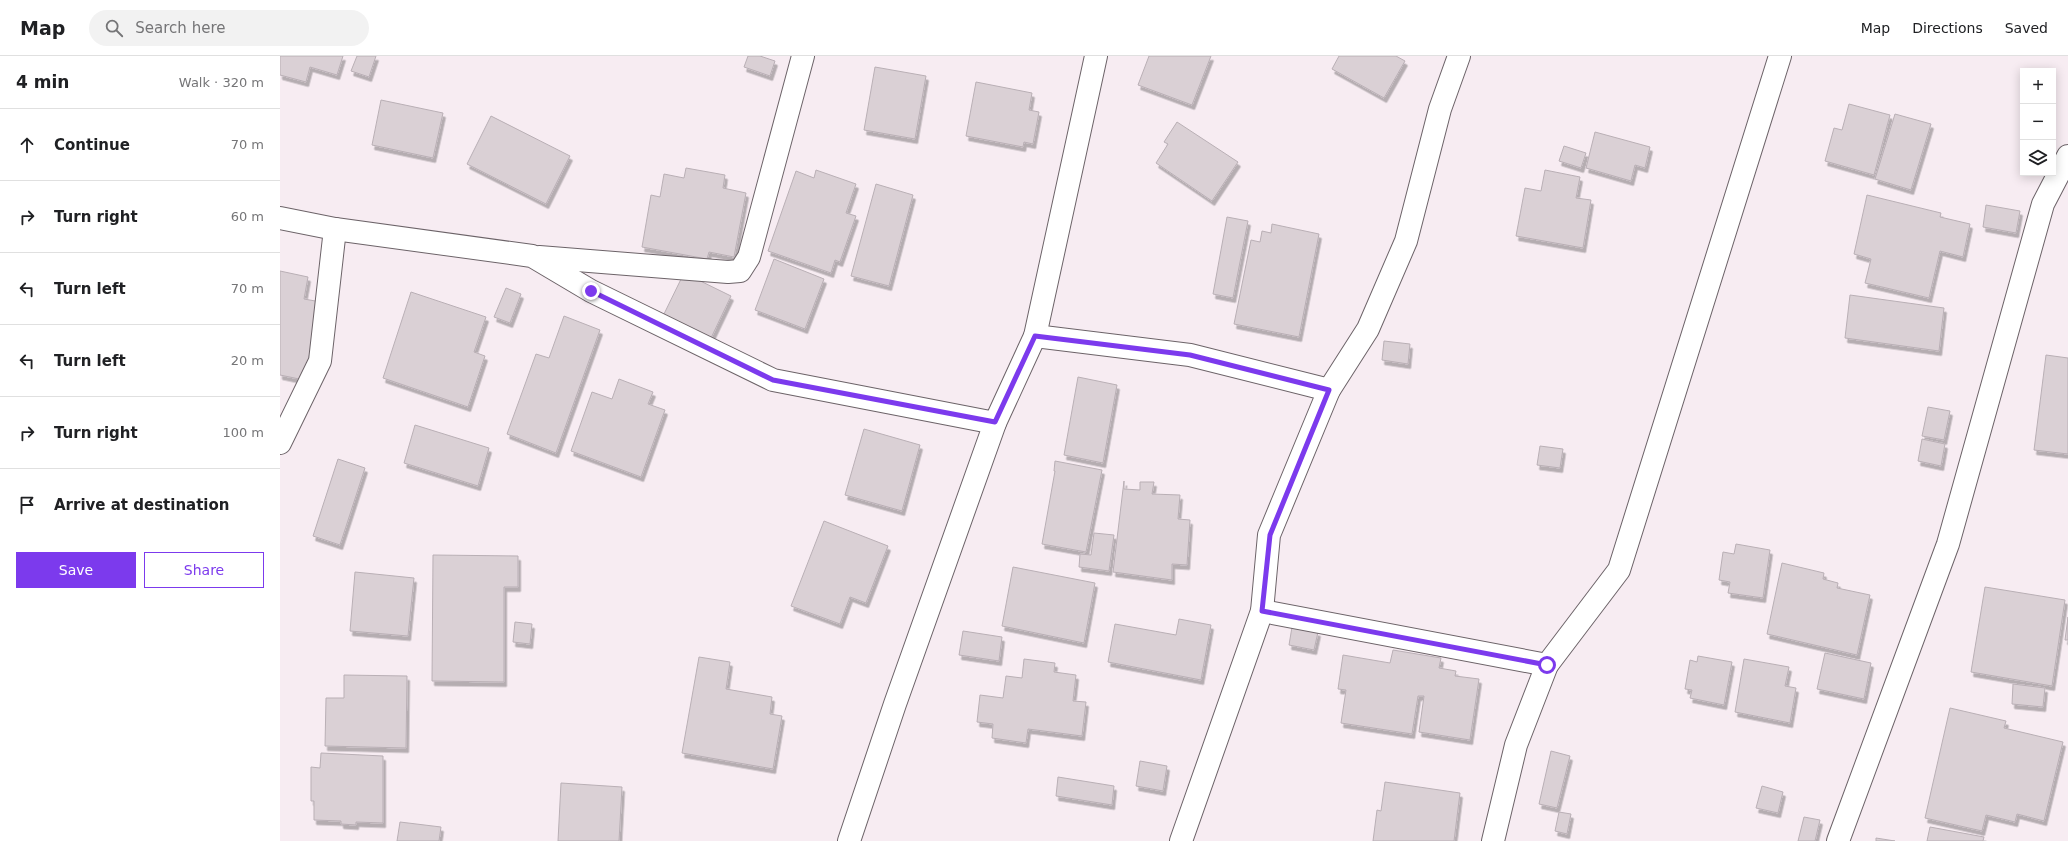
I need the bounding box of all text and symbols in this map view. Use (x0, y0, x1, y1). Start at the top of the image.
search box (89, 10, 369, 46)
text: Map (20, 17, 65, 39)
icon: search (103, 17, 125, 39)
text: Search here (135, 19, 225, 37)
text: Map (1861, 20, 1890, 36)
text: Directions (1912, 20, 1983, 36)
text: Saved (2005, 20, 2048, 36)
map controls (2020, 68, 2056, 176)
button: + (2020, 68, 2056, 104)
text: 4 min (16, 72, 69, 92)
text: Walk · 320 m (179, 75, 264, 90)
button: − (2020, 104, 2056, 140)
icon: ahead (16, 134, 38, 156)
text: Continue (54, 136, 130, 154)
text: 70 m (231, 137, 264, 152)
button: layers (2020, 140, 2056, 176)
icon: right (16, 206, 38, 228)
text: Turn right (54, 208, 138, 226)
text: 60 m (231, 209, 264, 224)
icon: left (16, 278, 38, 300)
text: Turn left (54, 280, 126, 298)
text: 70 m (231, 281, 264, 296)
route end (582, 282, 600, 300)
icon: left (16, 350, 38, 372)
text: Turn left (54, 352, 126, 370)
text: 20 m (231, 353, 264, 368)
icon: right (16, 422, 38, 444)
text: Turn right (54, 424, 138, 442)
text: 100 m (222, 425, 264, 440)
icon: arrive (16, 494, 38, 516)
text: Arrive at destination (54, 496, 229, 514)
button: Save (16, 552, 136, 588)
button: Share (144, 552, 264, 588)
route start (1538, 656, 1556, 674)

